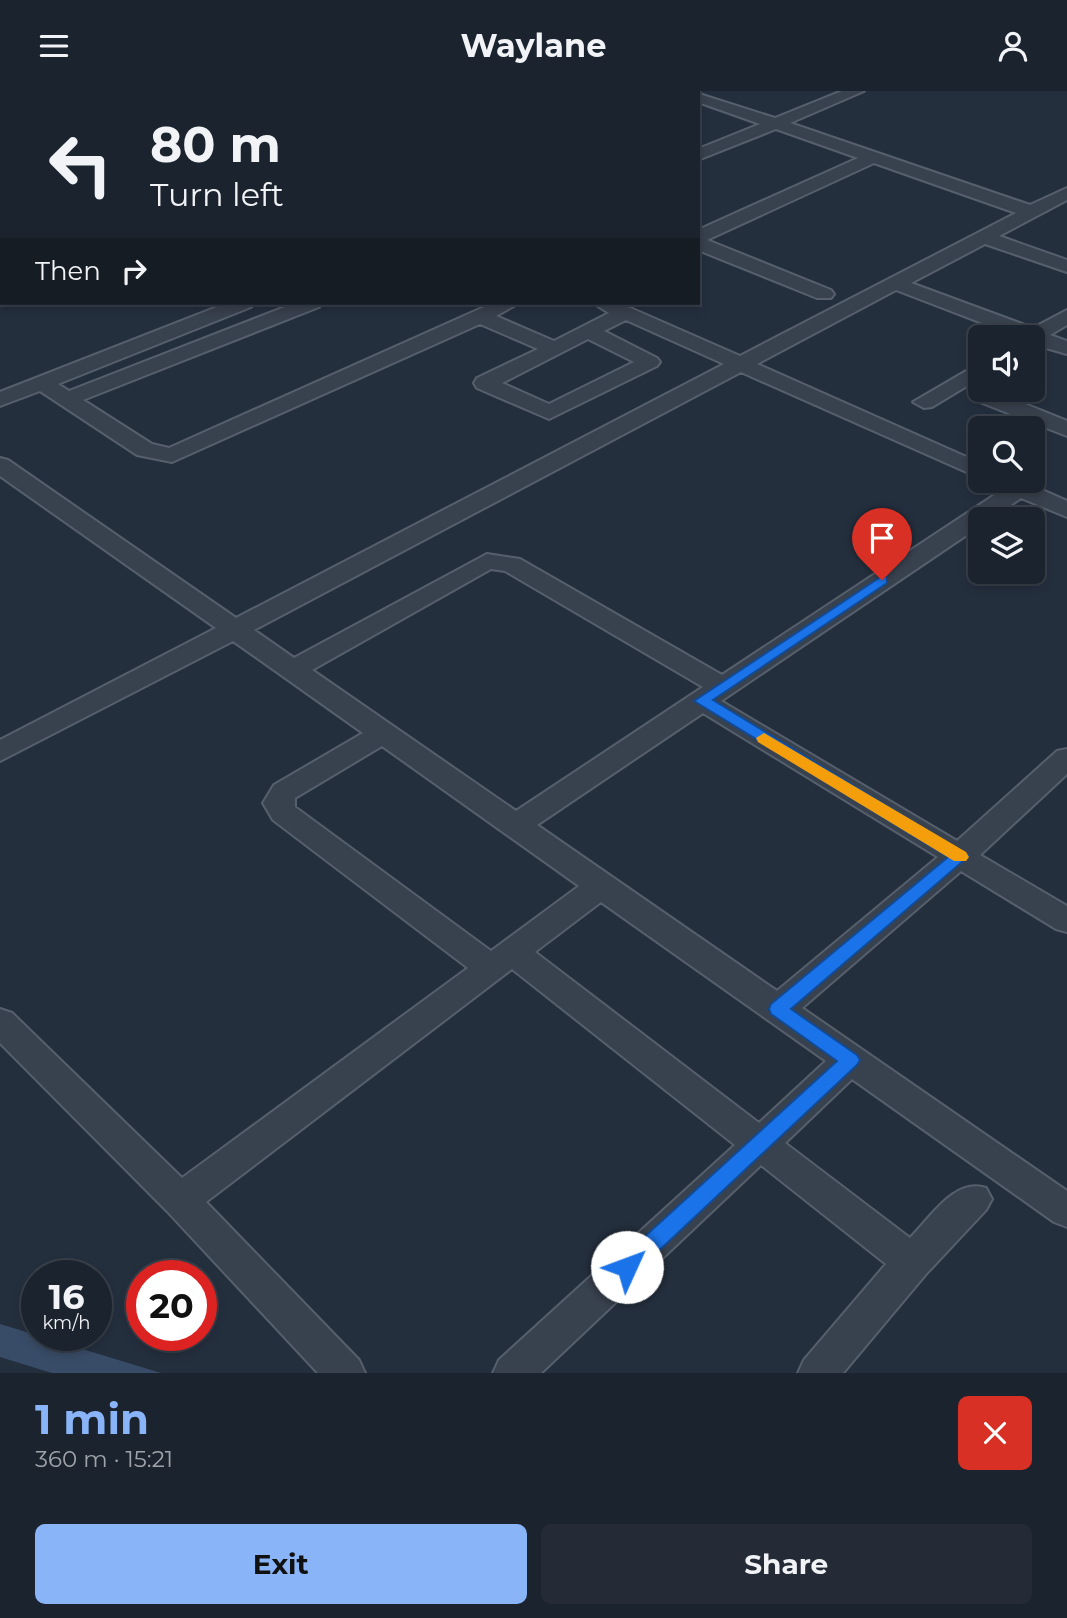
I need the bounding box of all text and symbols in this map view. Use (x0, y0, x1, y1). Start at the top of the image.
text: Waylane (461, 26, 606, 65)
icon: menu (35, 27, 73, 65)
icon: person (994, 27, 1032, 65)
text: 80 m (150, 115, 281, 174)
icon: left (35, 119, 126, 210)
text: Turn left (150, 175, 284, 214)
icon: right (115, 252, 153, 290)
text: Then (35, 255, 101, 287)
map controls (968, 325, 1045, 584)
button: sound (968, 325, 1045, 402)
button: search (968, 416, 1045, 493)
button: layers (968, 507, 1045, 584)
pin (852, 508, 912, 580)
icon: arrive (863, 519, 901, 557)
position arrow (590, 1230, 664, 1304)
speed limit sign: 20 (126, 1260, 217, 1351)
text: 16 (48, 1275, 85, 1318)
text: km/h (42, 1312, 91, 1334)
text: 1 min (35, 1393, 149, 1445)
button: close (958, 1396, 1032, 1470)
text: 360 m · 15:21 (35, 1445, 173, 1473)
button: Exit (35, 1524, 527, 1604)
button: Share (541, 1524, 1032, 1604)

